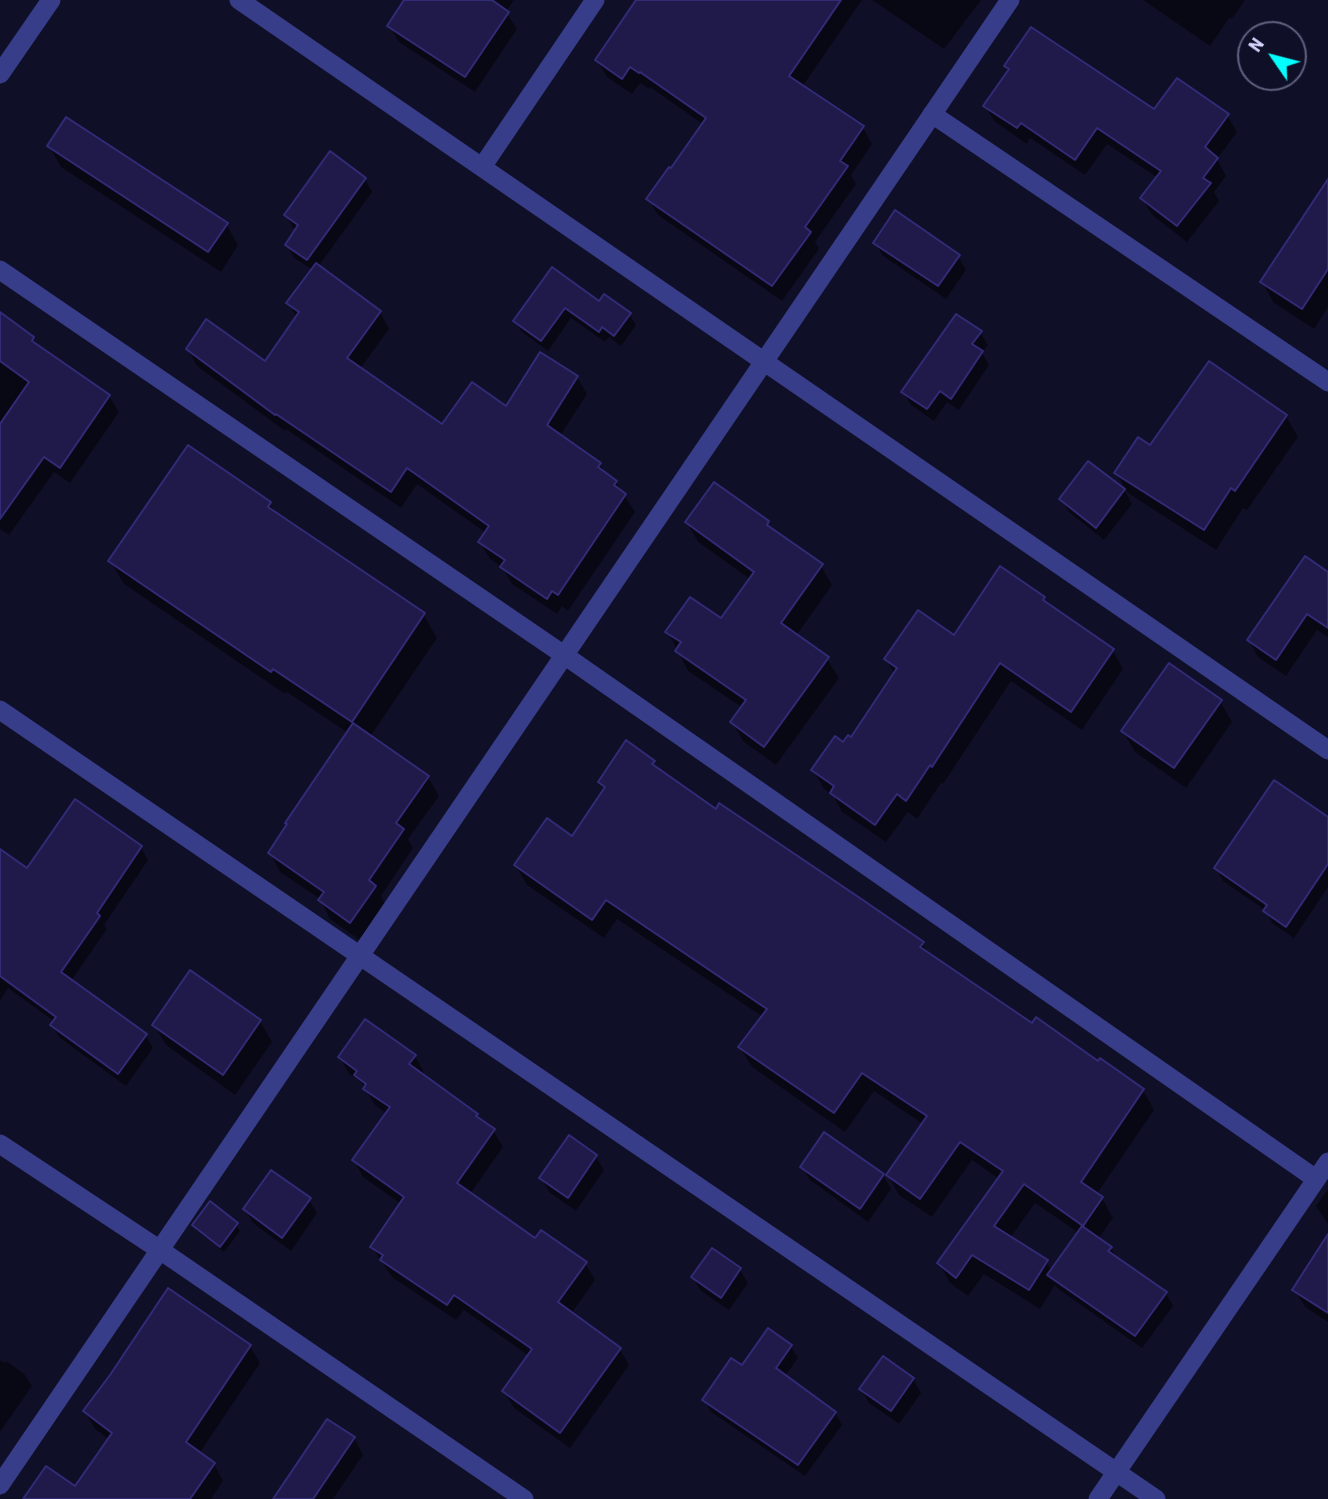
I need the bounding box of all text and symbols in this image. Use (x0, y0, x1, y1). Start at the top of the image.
north arrow (1237, 21, 1307, 91)
text: N (1243, 33, 1269, 56)

